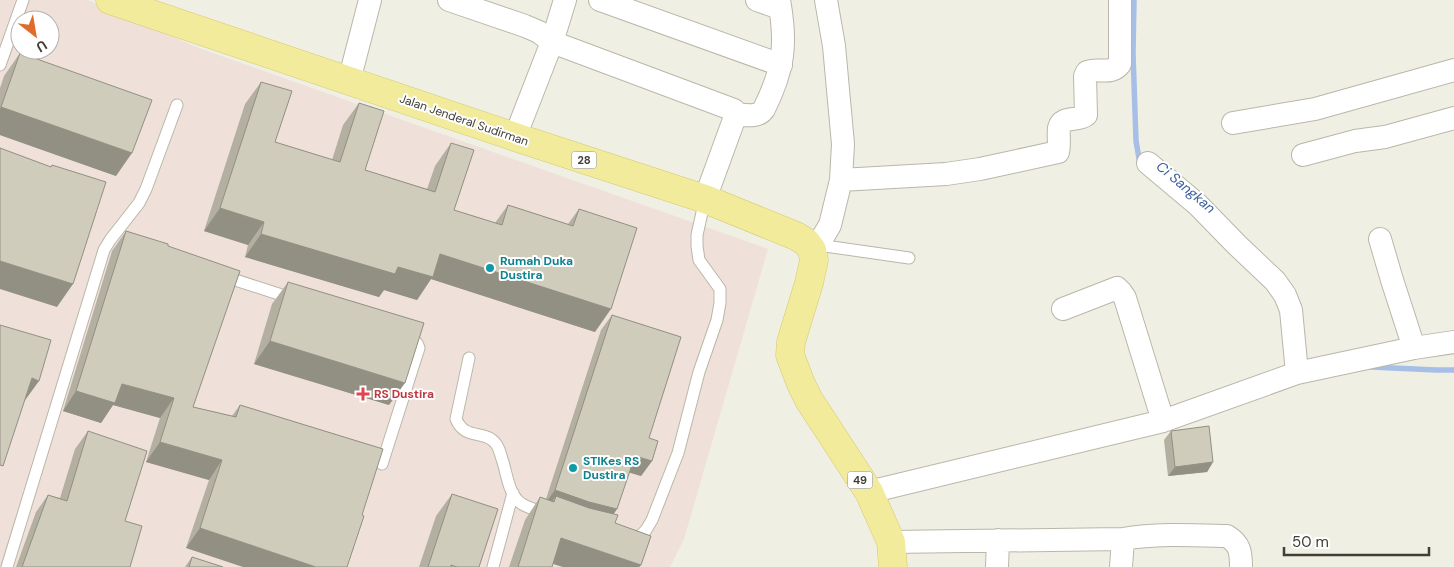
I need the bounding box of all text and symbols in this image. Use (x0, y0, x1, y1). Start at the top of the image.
north arrow (10, 10, 60, 60)
text: U (33, 36, 50, 56)
street label: Jalan Jenderal Sudirman (397, 90, 531, 150)
road number: 28 (572, 152, 596, 168)
water label: Ci Sangkan (1153, 157, 1219, 217)
place label: Rumah Duka Dustira (500, 253, 573, 283)
marker: Rumah Duka Dustira (484, 262, 496, 274)
place label: RS Dustira (374, 386, 434, 402)
marker: RS Dustira (356, 387, 370, 401)
place label: STIKes RS Dustira (583, 453, 639, 483)
marker: STIKes RS Dustira (567, 462, 579, 474)
road number: 49 (848, 472, 872, 488)
scale bar (1284, 524, 1429, 556)
text: 50 m (1292, 532, 1329, 552)

